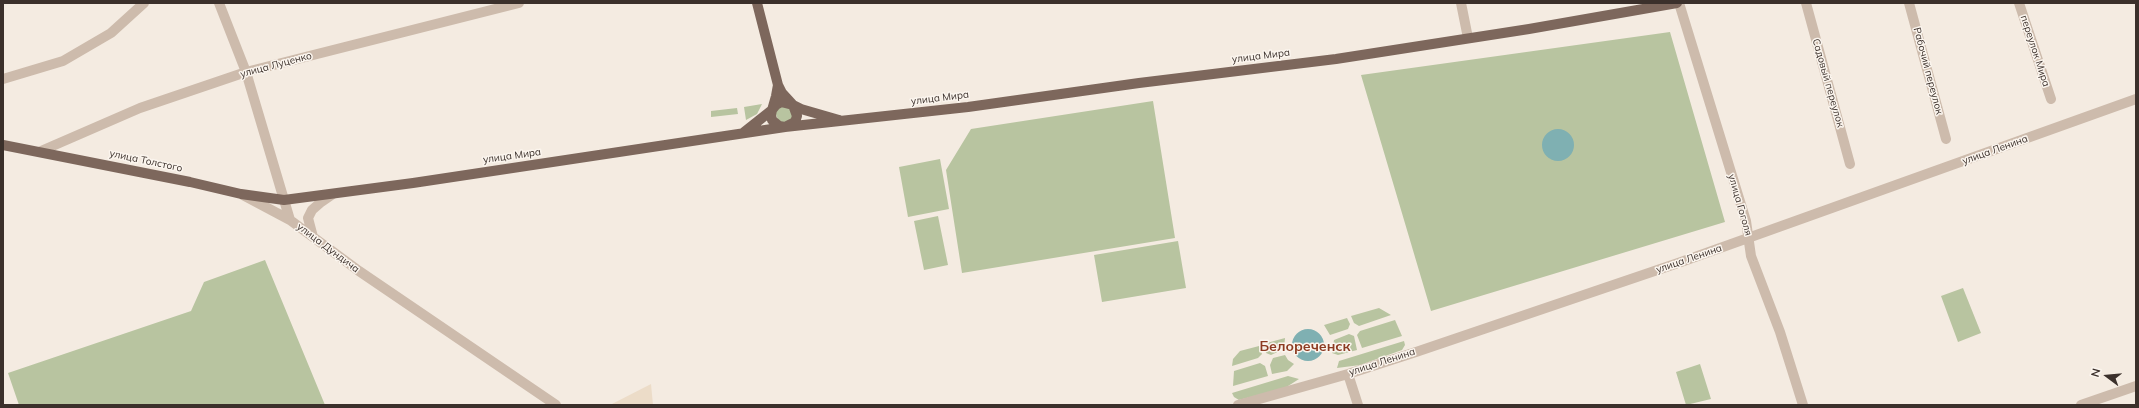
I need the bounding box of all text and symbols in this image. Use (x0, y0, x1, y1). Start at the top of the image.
street label: переулок Мира (2018, 14, 2052, 88)
street label: Рабочий переулок (1911, 26, 1945, 116)
street label: Садовый переулок (1810, 37, 1846, 129)
street label: улица Мира (1231, 46, 1291, 66)
street label: улица Луценко (239, 50, 313, 80)
street label: улица Мира (910, 88, 970, 108)
street label: улица Ленина (1961, 133, 2029, 167)
street label: улица Мира (482, 146, 542, 166)
street label: улица Толстого (108, 147, 184, 175)
street label: улица Гоголя (1725, 173, 1755, 237)
street label: улица Дундича (295, 221, 361, 275)
street label: улица Ленина (1654, 242, 1724, 276)
district label: Белореченск (1259, 339, 1351, 355)
street label: улица Ленина (1347, 346, 1417, 378)
north arrow (2087, 356, 2127, 396)
text: N (2088, 367, 2103, 379)

